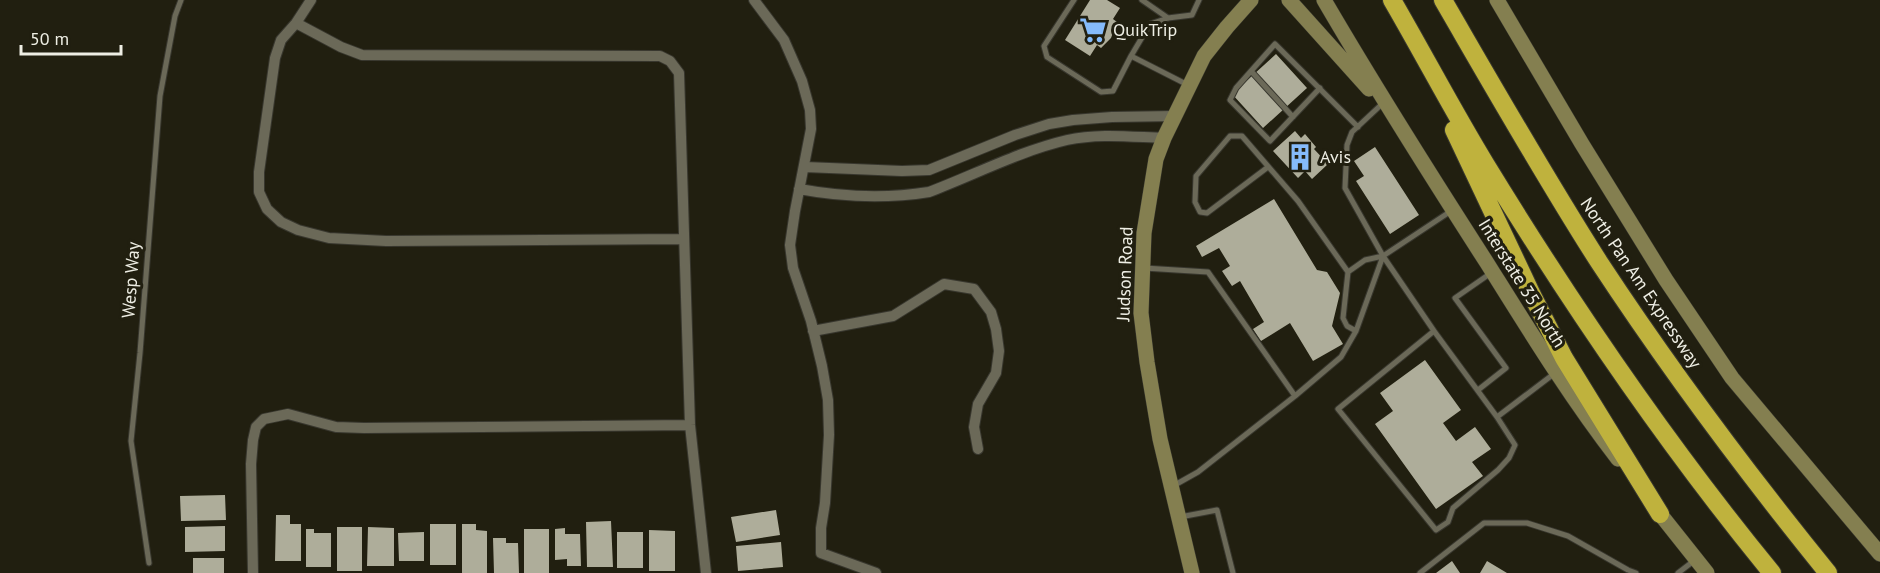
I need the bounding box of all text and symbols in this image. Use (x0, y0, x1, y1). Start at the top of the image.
supermarket icon: QuikTrip (1078, 15, 1108, 45)
scale bar (21, 18, 122, 56)
place label: QuikTrip (1113, 18, 1177, 41)
text: 50 m (30, 27, 69, 50)
building icon: Avis (1285, 142, 1315, 172)
place label: Avis (1320, 145, 1351, 168)
street label: North Pan Am Expressway (1576, 193, 1708, 373)
street label: Interstate 35 North (1474, 214, 1571, 351)
street label: Judson Road (1111, 226, 1138, 323)
street label: Wesp Way (116, 240, 145, 319)

